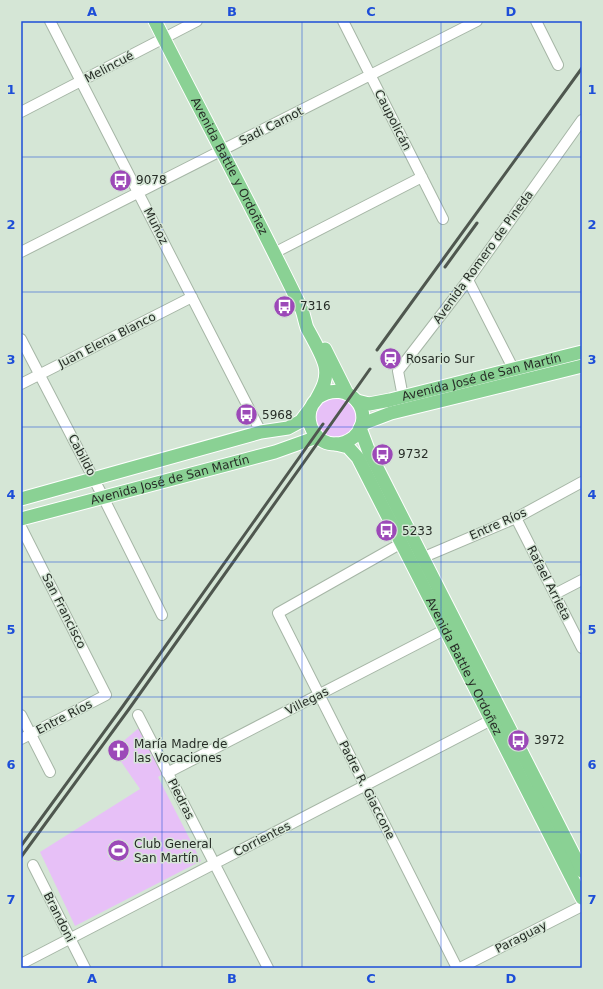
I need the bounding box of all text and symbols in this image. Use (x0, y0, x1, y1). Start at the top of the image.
text: A (87, 4, 97, 19)
text: B (227, 4, 237, 19)
text: C (366, 4, 376, 19)
text: D (506, 4, 517, 19)
street label: Melincué (82, 48, 136, 86)
text: 1 (6, 82, 16, 97)
text: 1 (587, 82, 597, 97)
street label: Caupolicán (372, 87, 414, 153)
street label: Avenida Battle y Ordoñez (188, 95, 271, 237)
street label: Sadi Carnot (237, 104, 306, 148)
bus stop icon: 9078 (107, 167, 133, 193)
place label: 9078 (136, 173, 167, 187)
street label: Avenida Romero de Pineda (430, 188, 536, 326)
street label: Muñoz (141, 205, 171, 247)
text: 2 (6, 217, 16, 232)
text: 2 (587, 217, 597, 232)
bus stop icon: 7316 (272, 293, 298, 319)
place label: 7316 (300, 299, 331, 313)
street label: Juan Elena Blanco (55, 309, 158, 371)
station icon: Rosario Sur (377, 346, 403, 372)
street label: Avenida José de San Martín (400, 350, 563, 404)
text: 3 (6, 352, 16, 367)
place label: Rosario Sur (406, 352, 474, 366)
text: 3 (587, 352, 597, 367)
bus stop icon: 5968 (234, 402, 260, 428)
place label: 5968 (262, 408, 293, 422)
street label: Cabildo (65, 432, 99, 478)
bus stop icon: 9732 (370, 441, 396, 467)
place label: 9732 (398, 447, 429, 461)
street label: Avenida José de San Martín (89, 452, 251, 507)
text: 4 (6, 487, 16, 502)
text: 4 (587, 487, 597, 502)
street label: Entre Ríos (467, 505, 529, 543)
bus stop icon: 5233 (373, 518, 399, 544)
place label: 5233 (402, 524, 433, 538)
street label: Rafael Arrieta (524, 543, 574, 623)
street label: San Francisco (39, 571, 89, 651)
street label: Avenida Battle y Ordoñez (423, 595, 505, 738)
text: 5 (6, 622, 16, 637)
text: 5 (587, 622, 597, 637)
street label: Villegas (283, 684, 331, 718)
street label: Entre Ríos (34, 697, 94, 737)
bus stop icon: 3972 (506, 727, 532, 753)
place label: 3972 (534, 733, 565, 747)
place label: María Madre de las Vocaciones (134, 737, 227, 765)
church icon: María Madre de las Vocaciones (105, 738, 131, 764)
street label: Padre R. Giaccone (336, 738, 398, 842)
text: 6 (6, 757, 16, 772)
text: 6 (587, 757, 597, 772)
street label: Piedras (165, 776, 197, 822)
street label: Corrientes (231, 819, 293, 859)
place label: Club General San Martín (134, 837, 212, 865)
sports icon: Club General San Martín (106, 838, 132, 864)
street label: Brandoni (40, 890, 78, 944)
text: 7 (6, 892, 16, 907)
text: 7 (587, 892, 597, 907)
street label: Paraguay (493, 918, 549, 956)
text: A (87, 971, 97, 986)
text: B (227, 971, 237, 986)
text: C (366, 971, 376, 986)
text: D (506, 971, 517, 986)

